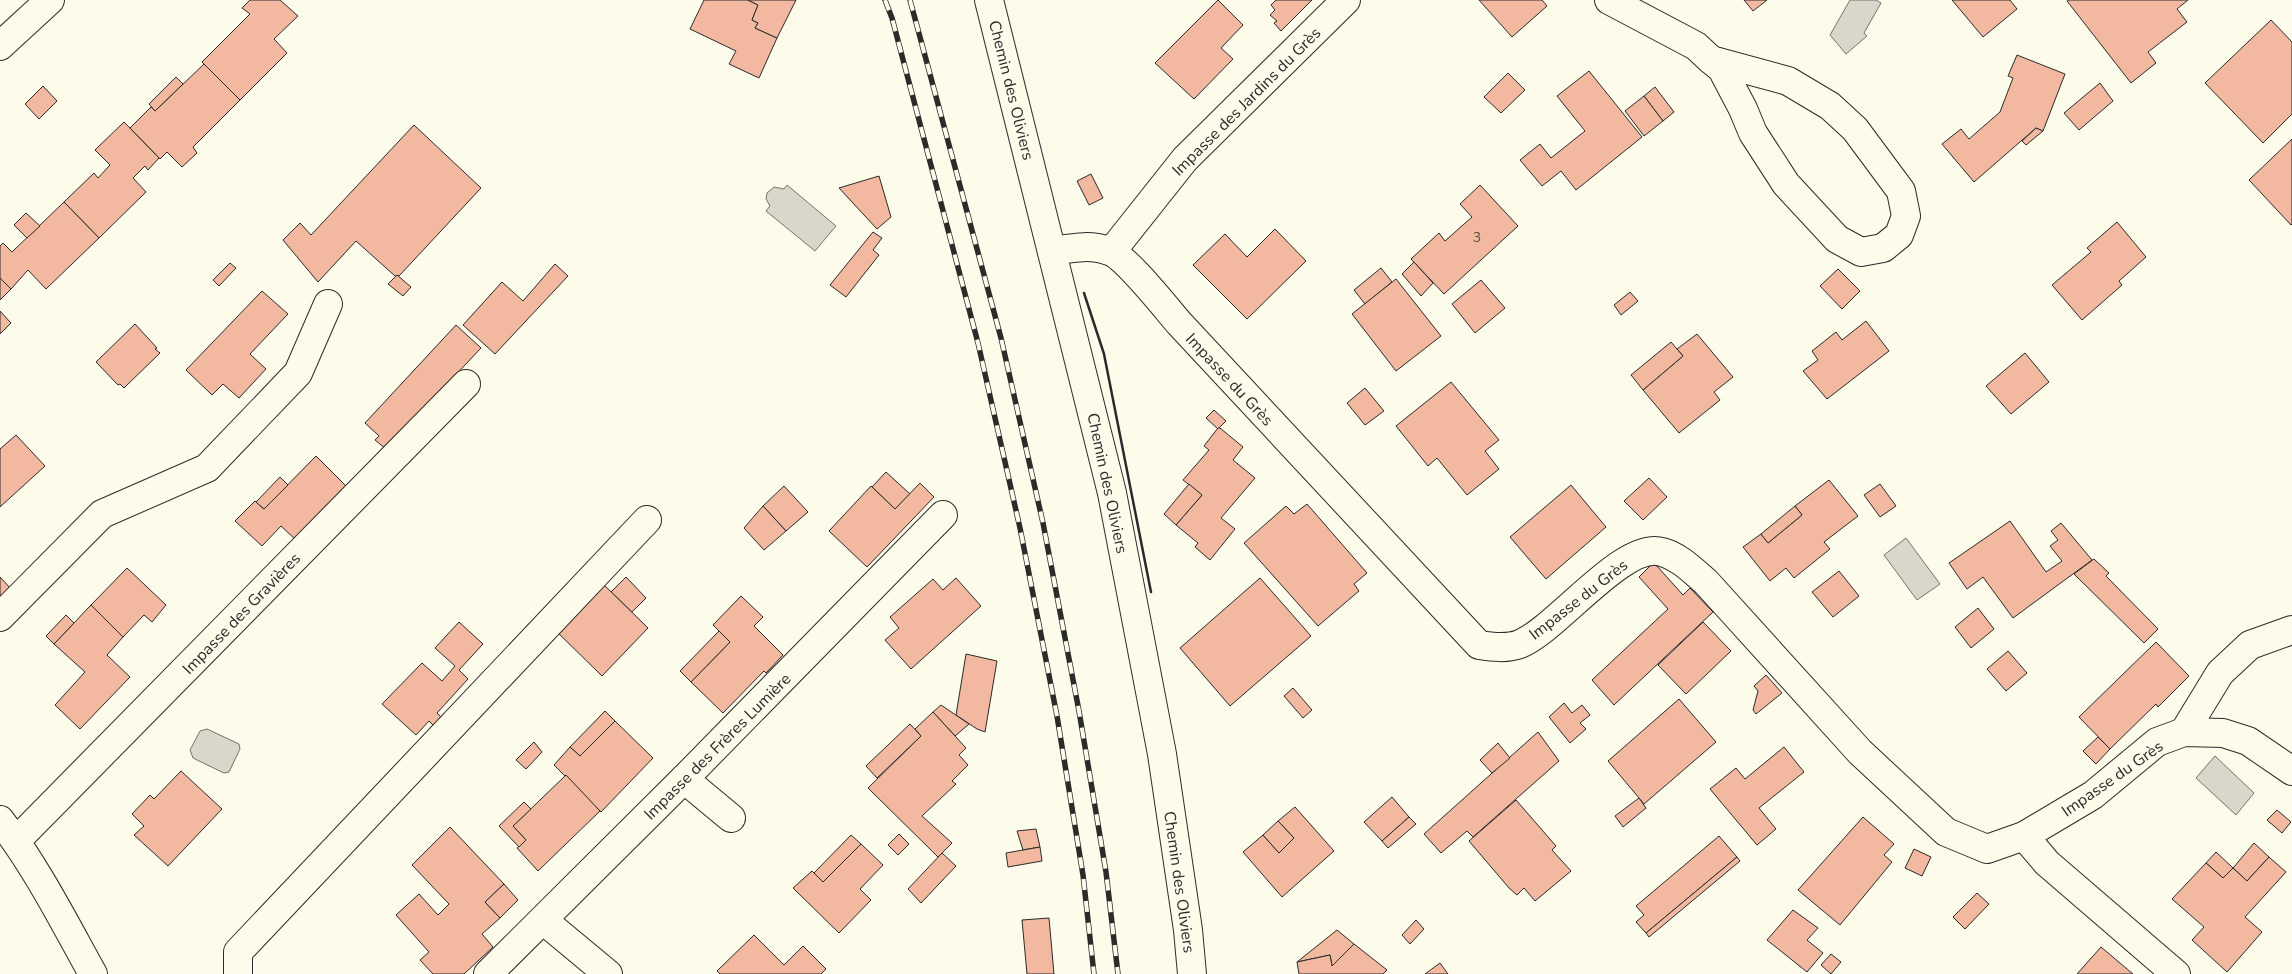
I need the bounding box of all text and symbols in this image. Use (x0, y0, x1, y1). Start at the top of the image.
street label: Chemin des Oliviers (983, 18, 1039, 162)
street label: Impasse des Jardins du Grès (1167, 22, 1326, 181)
house number: 3 (1473, 228, 1481, 247)
street label: Impasse du Grès (1180, 328, 1278, 431)
street label: Chemin des Oliviers (1081, 411, 1133, 556)
street label: Impasse des Gravières (178, 548, 306, 679)
street label: Impasse du Grès (1525, 554, 1632, 645)
street label: Impasse des Frères Lumière (639, 668, 796, 825)
street label: Impasse du Grès (2057, 736, 2168, 822)
street label: Chemin des Oliviers (1158, 810, 1200, 955)

